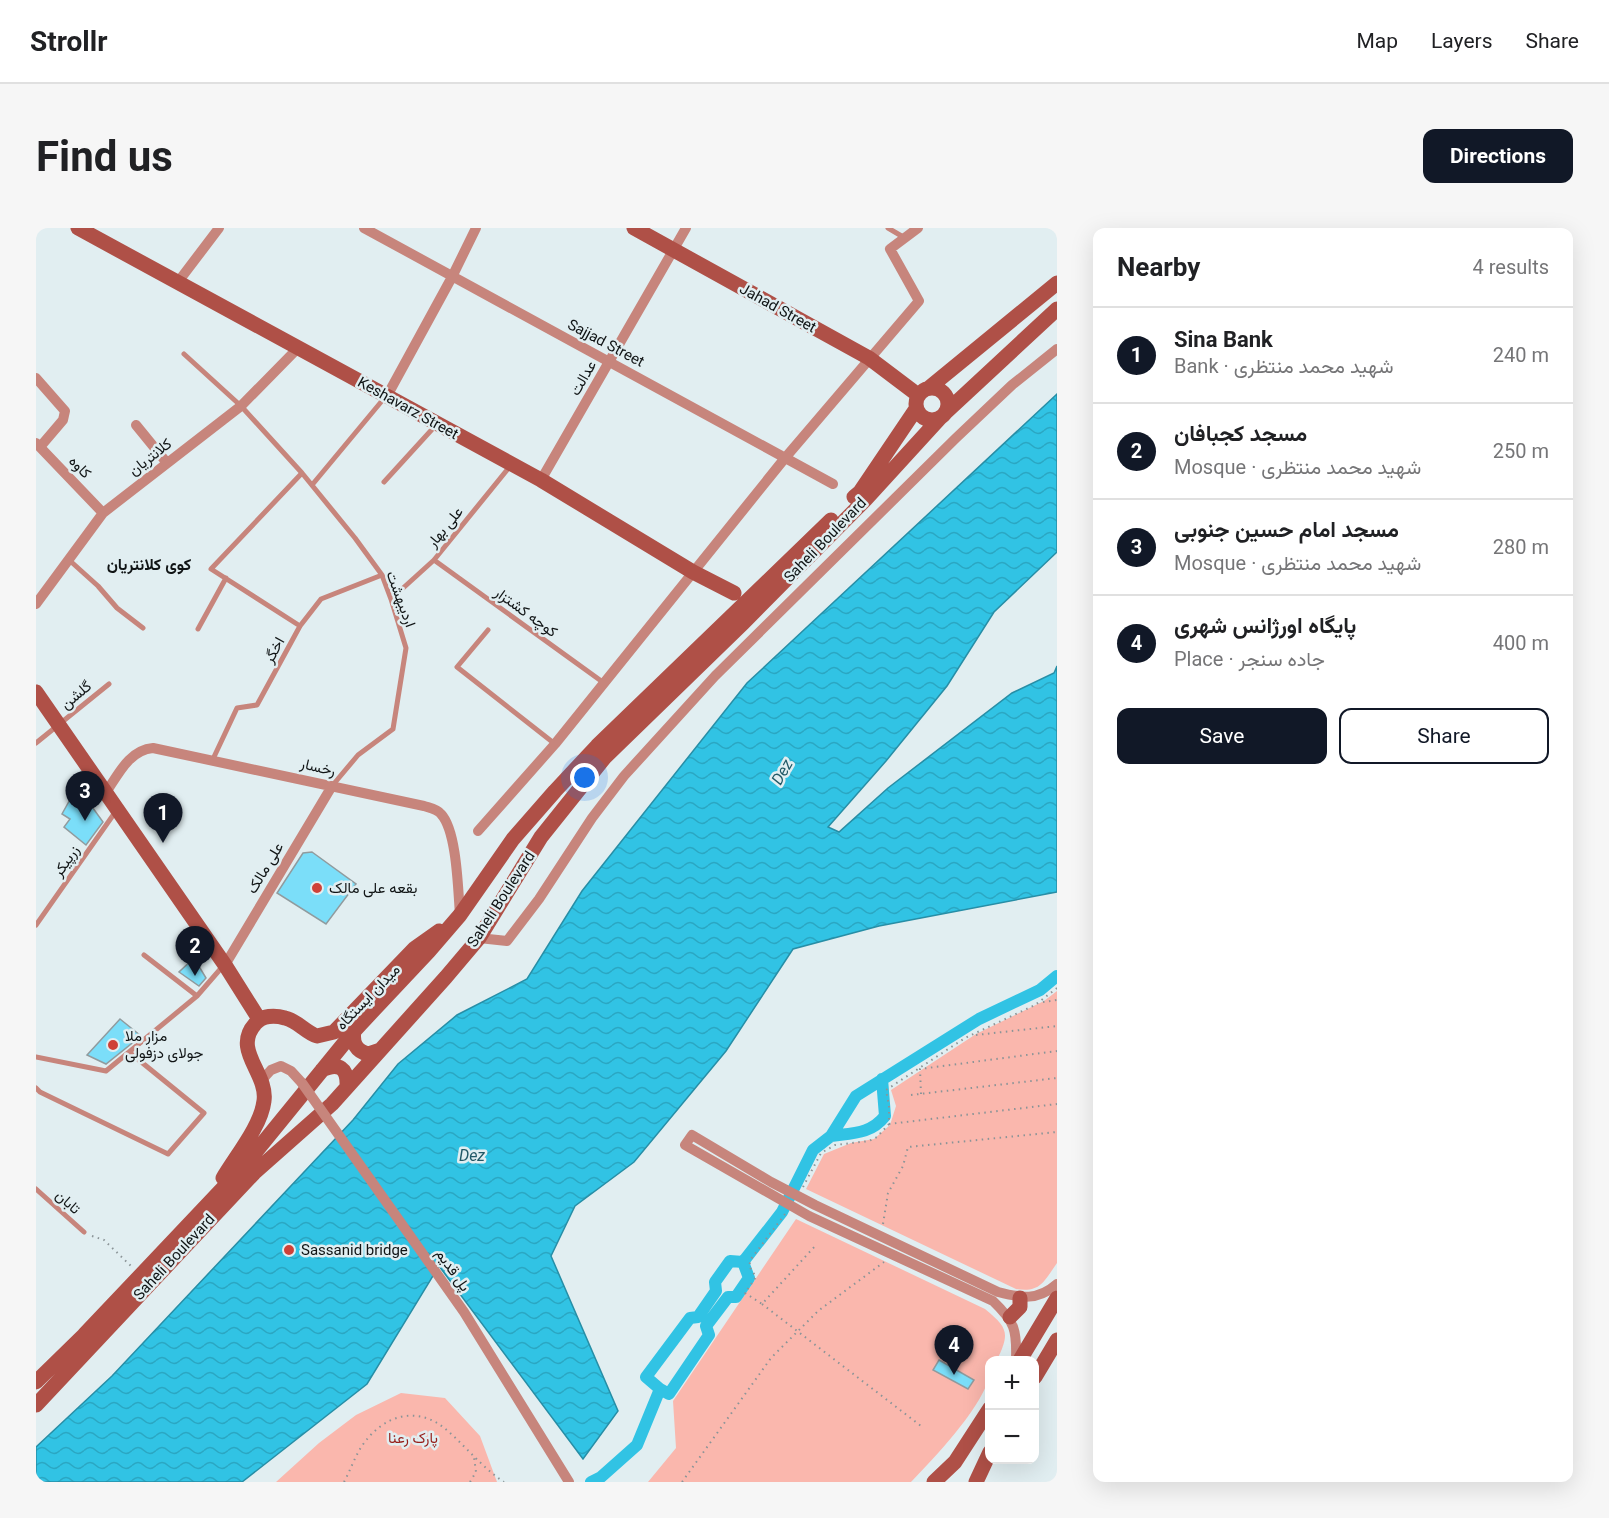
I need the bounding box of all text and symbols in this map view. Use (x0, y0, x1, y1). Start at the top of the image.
text: Strollr (30, 25, 107, 58)
text: Map (1356, 29, 1398, 53)
text: Layers (1431, 29, 1492, 53)
text: Share (1525, 29, 1579, 53)
button: Directions (1423, 129, 1573, 183)
text: Find us (36, 132, 173, 181)
text: Nearby (1117, 252, 1200, 282)
text: 4 results (1473, 255, 1549, 279)
street label: Jahad Street (737, 280, 819, 336)
street label: Sajjad Street (565, 315, 647, 371)
text: Sina Bank (1174, 327, 1273, 352)
text: 1 (1131, 343, 1142, 367)
text: 240 m (1493, 343, 1549, 367)
text: Bank · شهید محمد منتظری (1174, 354, 1394, 378)
street label: عدالت (566, 357, 600, 399)
street label: Keshavarz Street (354, 373, 462, 443)
text: مسجد کجبافان (1174, 421, 1307, 446)
street label: کلانتریان (125, 434, 175, 479)
text: 2 (1131, 439, 1142, 463)
text: 250 m (1493, 439, 1549, 463)
street label: کاوه (65, 452, 95, 482)
text: Mosque · شهید محمد منتظری (1174, 455, 1421, 479)
street label: Saheli Boulevard (780, 494, 870, 586)
street label: علی بهار (423, 503, 468, 552)
text: مسجد امام حسین جنوبی (1174, 517, 1399, 542)
text: 3 (1131, 535, 1142, 559)
text: 280 m (1493, 535, 1549, 559)
text: Mosque · شهید محمد منتظری (1174, 551, 1421, 575)
district label: کوی کلانتریان (107, 555, 191, 575)
street label: اردیبهشت (383, 568, 419, 630)
street label: کوچه کشتزار (490, 583, 561, 642)
text: پایگاه اورژانس شهری (1174, 613, 1356, 638)
text: 4 (1131, 631, 1142, 655)
text: 400 m (1493, 631, 1549, 655)
street label: اخگر (259, 634, 288, 667)
text: Place · جاده سنجر (1174, 647, 1325, 671)
street label: گلشن (57, 677, 96, 714)
button: Save (1117, 708, 1327, 764)
button: Share (1339, 708, 1549, 764)
street label: رخسار (298, 754, 337, 780)
water label: Dez (767, 756, 797, 788)
your location (570, 763, 599, 792)
pin: 3 (65, 772, 104, 821)
pin: 1 (144, 794, 182, 843)
street label: علی مالک (243, 839, 288, 897)
street label: زرپیکر (48, 842, 84, 882)
street label: Saheli Boulevard (463, 848, 539, 950)
place label: بقعه علی مالک (329, 879, 417, 898)
marker: بقعه علی مالک (310, 881, 324, 895)
pin: 2 (176, 926, 214, 976)
street label: میدان ایستگاه (332, 961, 404, 1033)
place label: مزار ملا جولای دزفولی (125, 1027, 203, 1063)
marker: مزار ملا جولای دزفولی (106, 1038, 120, 1052)
water label: Dez (459, 1146, 485, 1165)
street label: تابان (52, 1186, 84, 1218)
street label: Saheli Boulevard (130, 1210, 218, 1304)
place label: Sassanid bridge (301, 1241, 408, 1259)
marker: Sassanid bridge (282, 1243, 296, 1257)
street label: پل قدیم (431, 1245, 474, 1295)
pin: 4 (934, 1326, 974, 1375)
map controls (985, 1356, 1039, 1464)
button: + (985, 1356, 1039, 1410)
button: − (985, 1410, 1039, 1464)
park label: پارک رعنا (388, 1429, 438, 1448)

